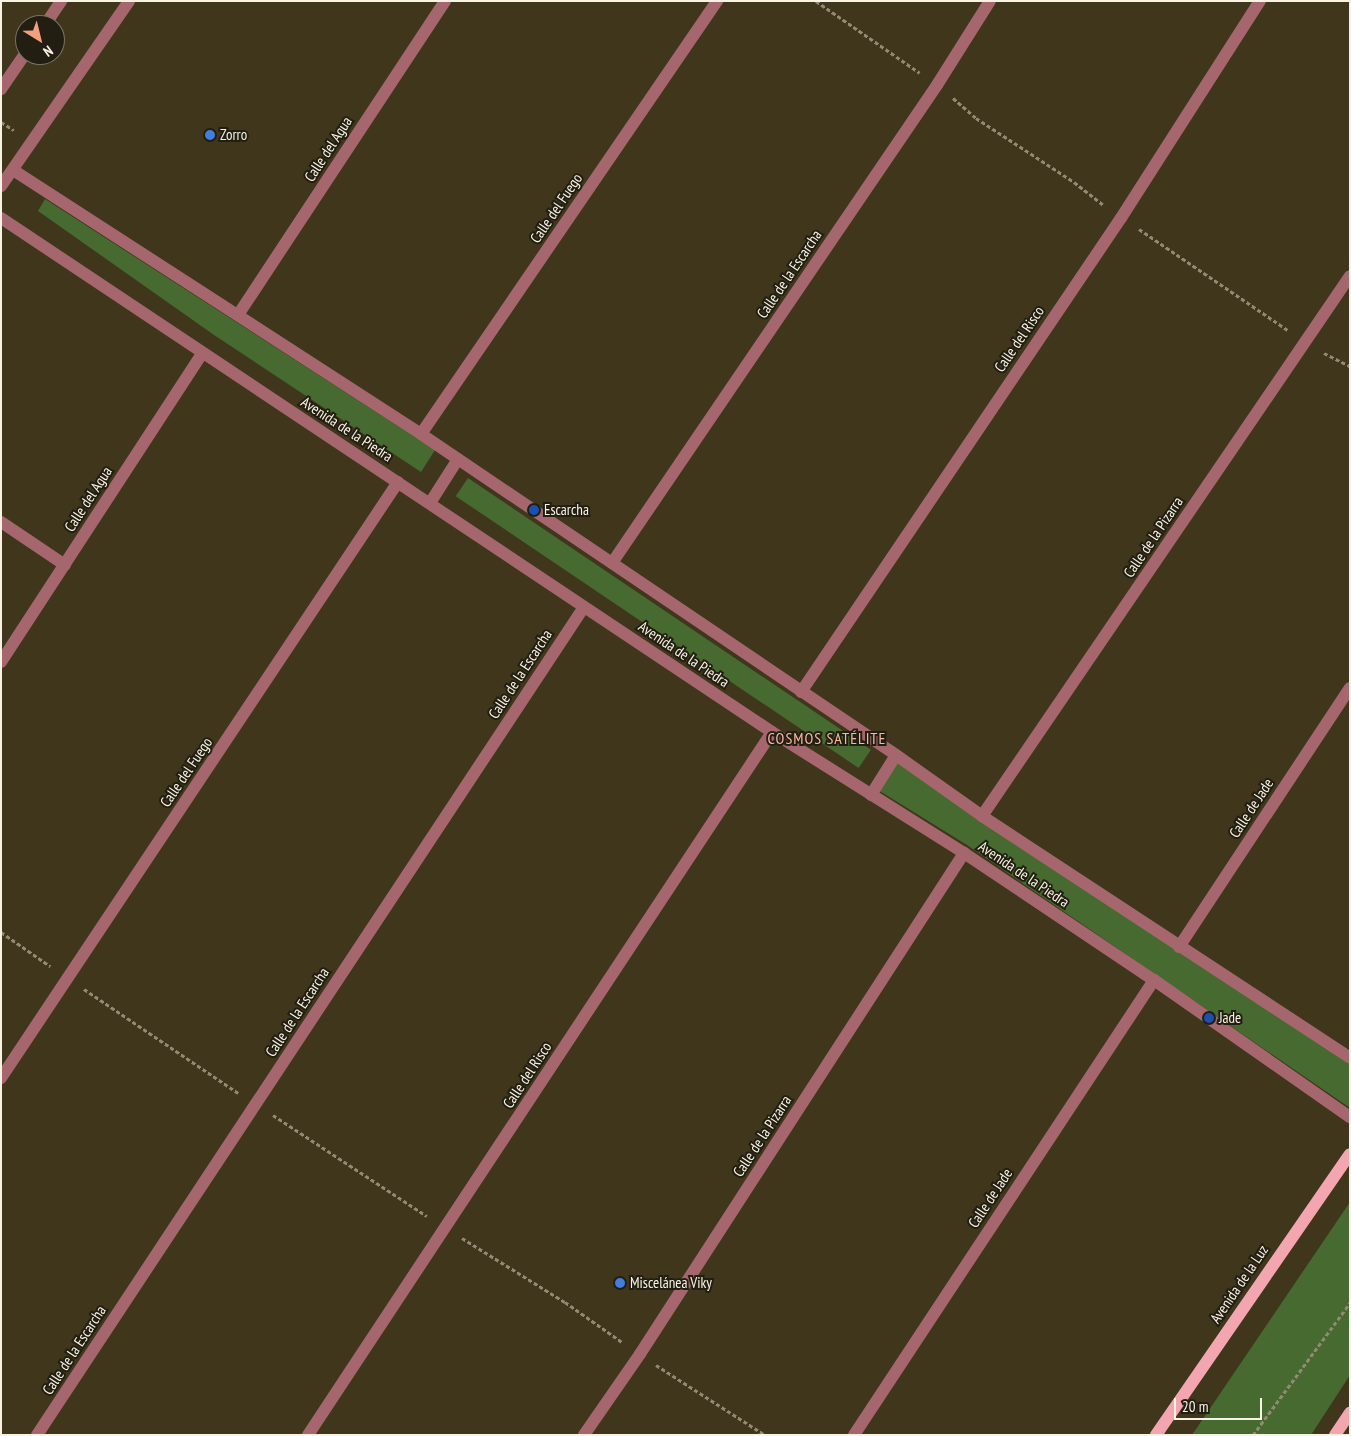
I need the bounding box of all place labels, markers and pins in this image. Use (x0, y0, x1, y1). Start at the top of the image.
place label: Zorro (220, 126, 247, 144)
marker: Zorro (204, 129, 216, 141)
place label: Escarcha (544, 501, 589, 519)
marker: Escarcha (528, 504, 540, 516)
place label: Jade (1219, 1009, 1241, 1027)
marker: Jade (1203, 1012, 1215, 1024)
place label: Miscelánea Viky (630, 1274, 712, 1292)
marker: Miscelánea Viky (614, 1277, 626, 1289)

